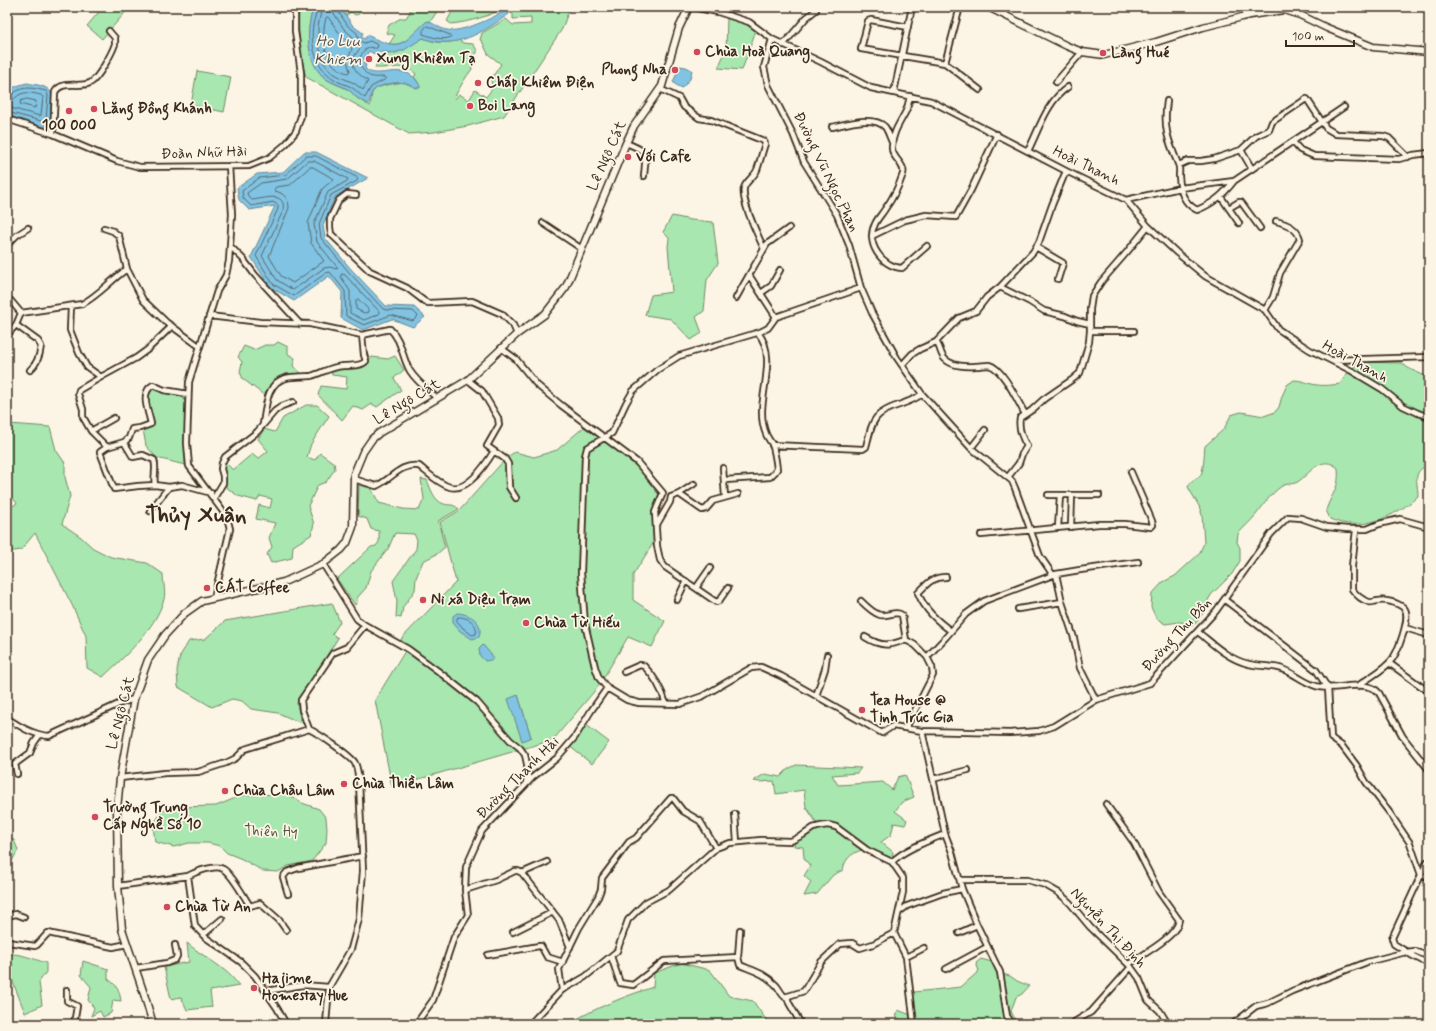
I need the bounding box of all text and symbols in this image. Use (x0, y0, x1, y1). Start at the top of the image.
scale bar (1286, 22, 1354, 48)
text: 100 m (1292, 29, 1324, 45)
water label: Ho Luu Khiem (314, 31, 362, 70)
place label: Chùa Hoà Quang (705, 42, 810, 64)
place label: Làng Hué (1111, 43, 1170, 65)
marker: Chùa Hoà Quang (692, 47, 702, 57)
marker: Làng Hué (1098, 48, 1108, 58)
place label: Xung Khiêm Tạ (377, 49, 476, 71)
marker: Xung Khiêm Tạ (364, 54, 374, 64)
place label: Phong Nha (601, 60, 667, 82)
marker: Phong Nha (670, 65, 680, 75)
place label: Chấp Khiêm Điện (486, 73, 595, 93)
marker: Chấp Khiêm Điện (473, 78, 483, 88)
place label: Boi Lang (478, 96, 536, 118)
place label: Lăng Đồng Khánh (102, 99, 212, 121)
marker: Boi Lang (465, 101, 475, 111)
marker: Lăng Đồng Khánh (89, 104, 99, 114)
marker: 100 000 (64, 106, 74, 116)
street label: Đường Vũ Ngọc Phan (787, 109, 864, 236)
place label: 100 000 (42, 116, 96, 136)
street label: Lê Ngô Cát (583, 118, 632, 195)
street label: Hoài Thanh (1049, 141, 1123, 191)
street label: Đoàn Nhữ Hài (161, 142, 247, 164)
place label: Vối Cafe (636, 147, 691, 167)
marker: Vối Cafe (623, 152, 633, 162)
street label: Hoài Thanh (1318, 336, 1392, 388)
street label: Lê Ngô Cát (370, 374, 445, 431)
district label: Thủy Xuân (145, 501, 247, 531)
place label: CÁT Coffee (215, 577, 289, 598)
marker: CÁT Coffee (202, 583, 212, 593)
place label: Ni xá Diệu Trạm (431, 590, 531, 610)
street label: Đường Thu Bồn (1137, 594, 1217, 677)
marker: Ni xá Diệu Trạm (418, 595, 428, 605)
place label: Chùa Từ Hiếu (534, 613, 620, 633)
marker: Chùa Từ Hiếu (521, 618, 531, 628)
street label: Lê Ngô Cát (102, 674, 141, 752)
place label: Tea House @ Tịnh Trúc Gia (870, 691, 954, 728)
marker: Tea House @ Tịnh Trúc Gia (857, 705, 867, 715)
street label: Đường Thanh Hải (472, 732, 564, 824)
place label: Chùa Thiền Lâm (352, 774, 454, 794)
marker: Chùa Thiền Lâm (339, 779, 349, 789)
place label: Chùa Châu Lâm (233, 781, 335, 801)
marker: Chùa Châu Lâm (220, 786, 230, 796)
place label: Trường Trung Cấp Nghề Số 10 (103, 798, 202, 837)
marker: Trường Trung Cấp Nghề Số 10 (90, 812, 100, 822)
park label: Thiên Hy (244, 822, 298, 842)
street label: Nguyễn Thị Định (1065, 884, 1151, 973)
place label: Chùa Từ An (175, 897, 251, 917)
marker: Chùa Từ An (162, 902, 172, 912)
place label: Hajime Homestay Hue (262, 969, 348, 1006)
marker: Hajime Homestay Hue (249, 983, 259, 993)

